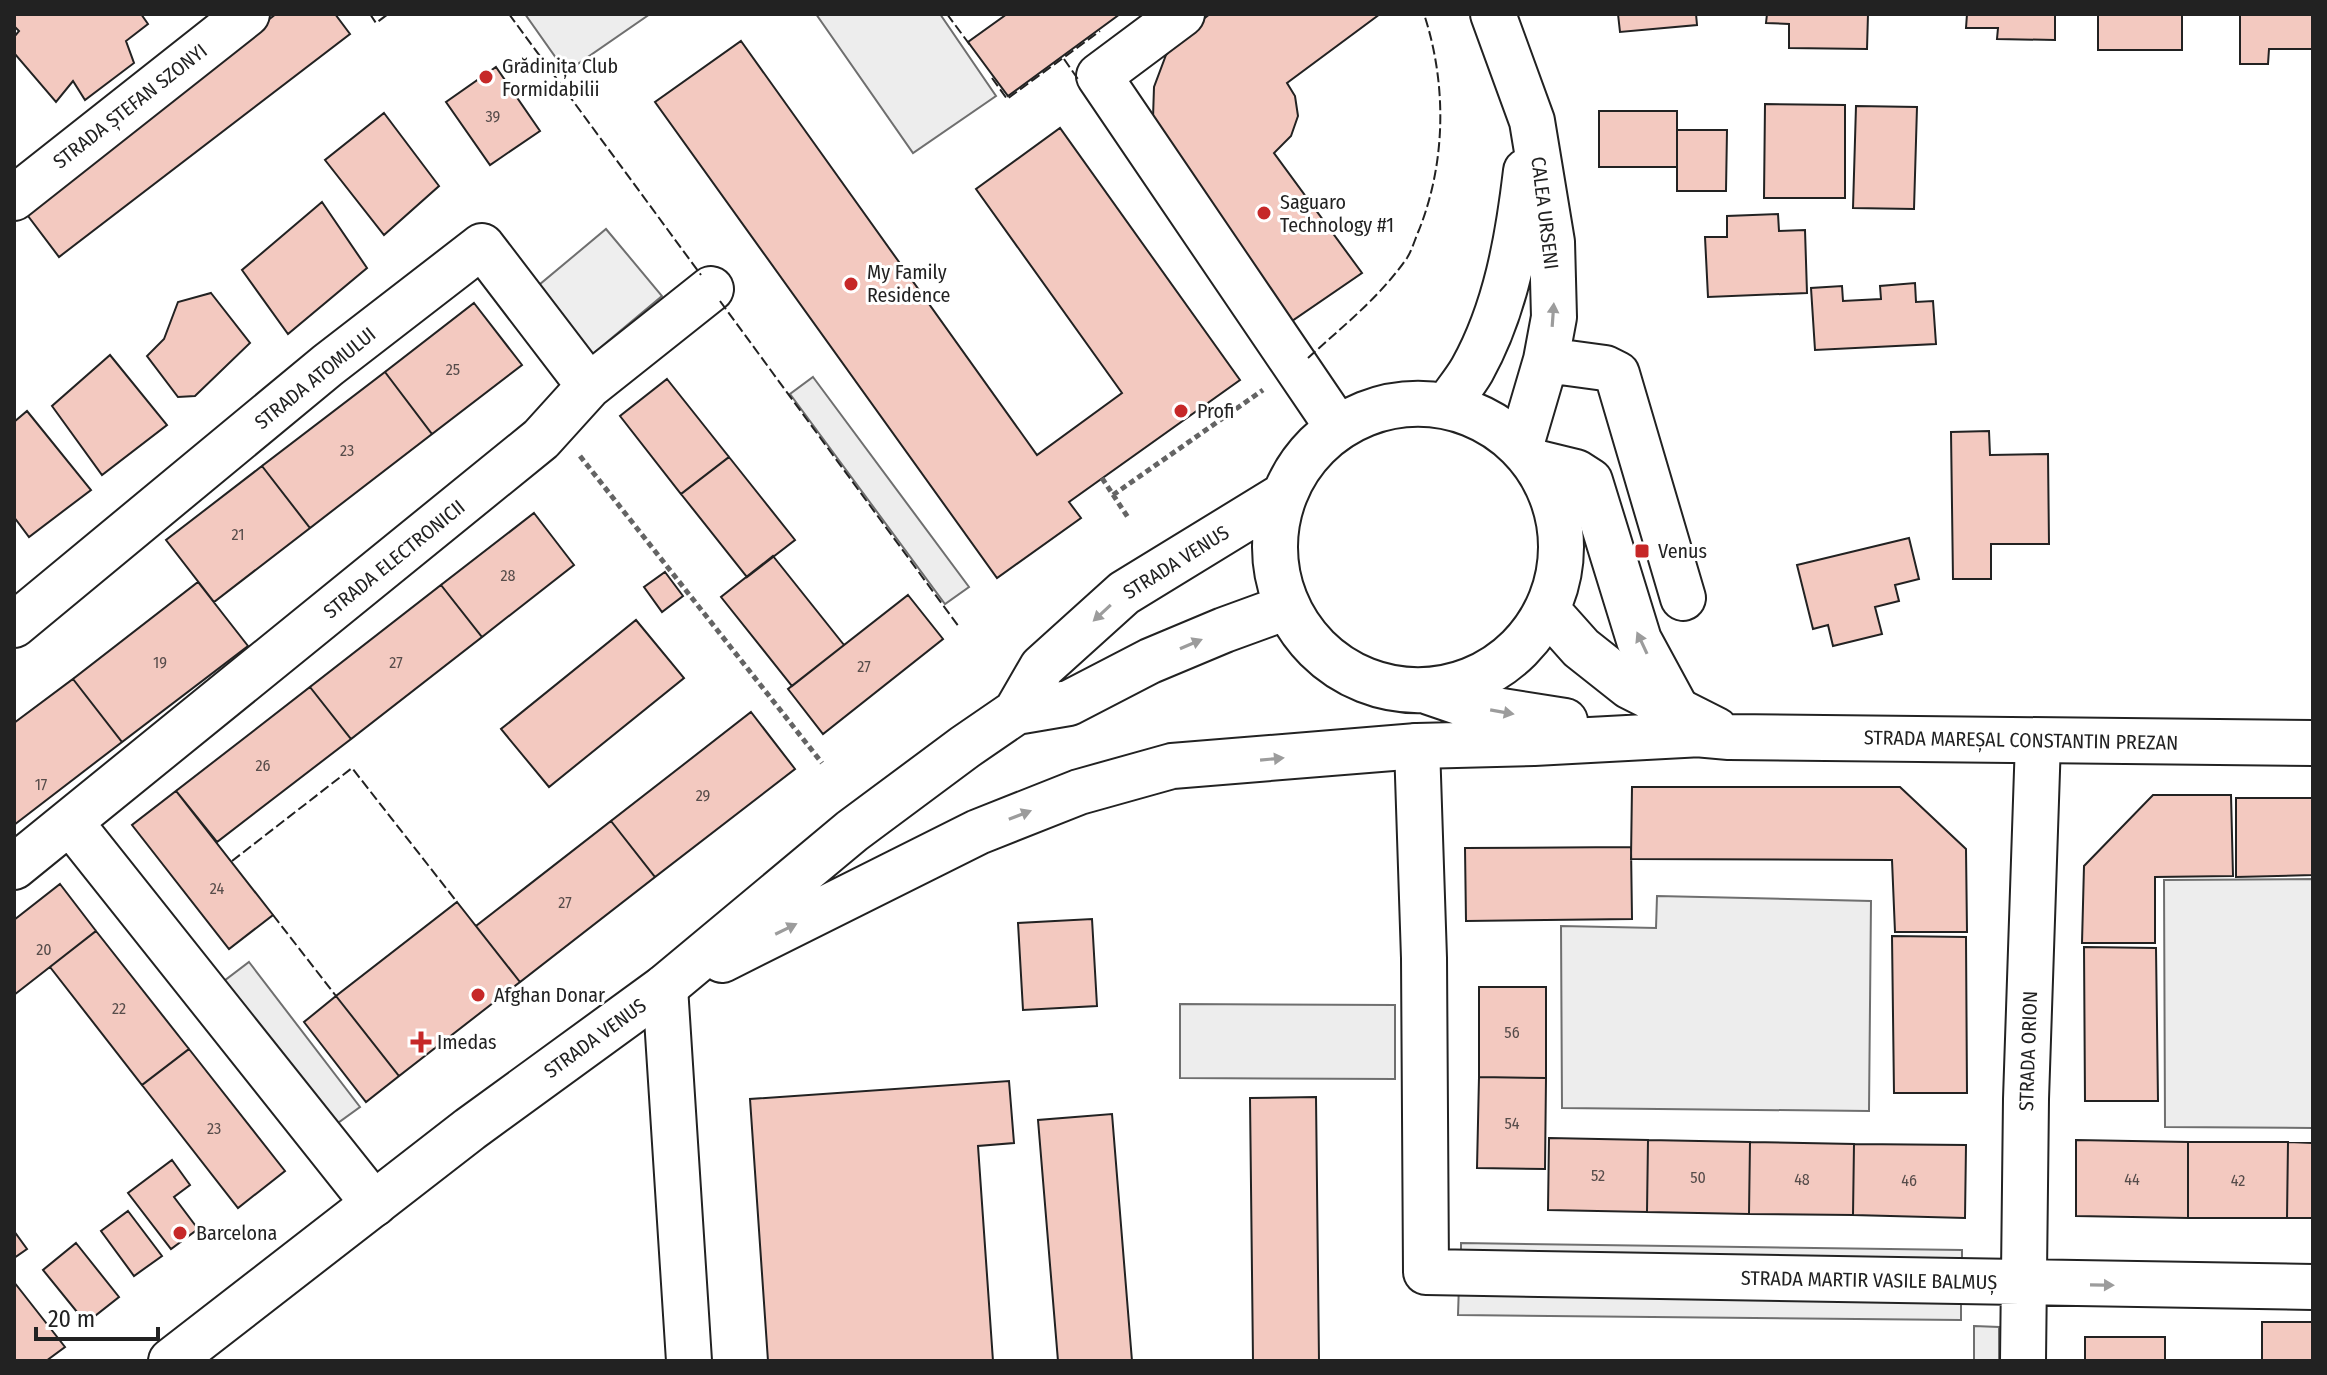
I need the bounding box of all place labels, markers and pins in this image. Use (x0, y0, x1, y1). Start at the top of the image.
place label: Grădinița Club Formidabilii (502, 54, 618, 101)
marker: Grădinița Club Formidabilii (477, 68, 495, 86)
place label: Saguaro Technology #1 (1280, 190, 1394, 237)
marker: Saguaro Technology #1 (1255, 204, 1273, 222)
place label: My Family Residence (867, 260, 950, 307)
marker: My Family Residence (842, 275, 860, 293)
place label: Profi (1197, 399, 1234, 423)
marker: Profi (1172, 402, 1190, 420)
place label: Venus (1658, 539, 1707, 563)
marker: Venus (1633, 542, 1651, 560)
place label: Afghan Donar (494, 983, 605, 1007)
marker: Afghan Donar (469, 986, 487, 1004)
place label: Imedas (437, 1030, 496, 1054)
marker: Imedas (412, 1033, 430, 1051)
place label: Barcelona (196, 1221, 277, 1245)
marker: Barcelona (171, 1224, 189, 1242)

